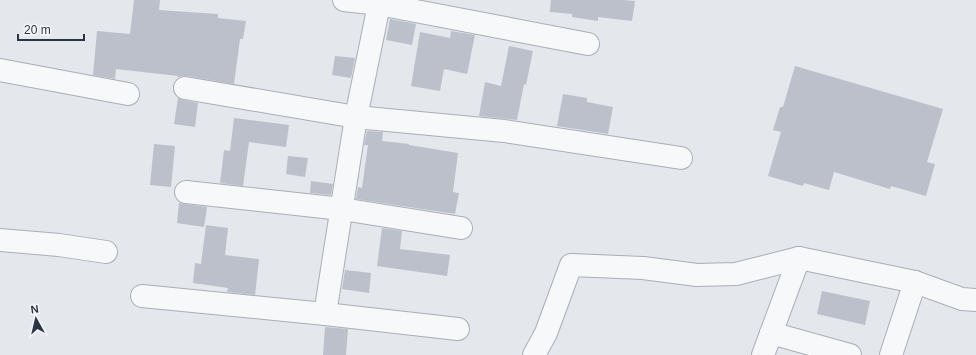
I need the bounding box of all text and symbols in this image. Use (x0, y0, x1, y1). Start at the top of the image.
scale bar (18, 16, 84, 42)
text: 20 m (24, 23, 51, 37)
north arrow (16, 299, 56, 339)
text: N (30, 303, 39, 316)

